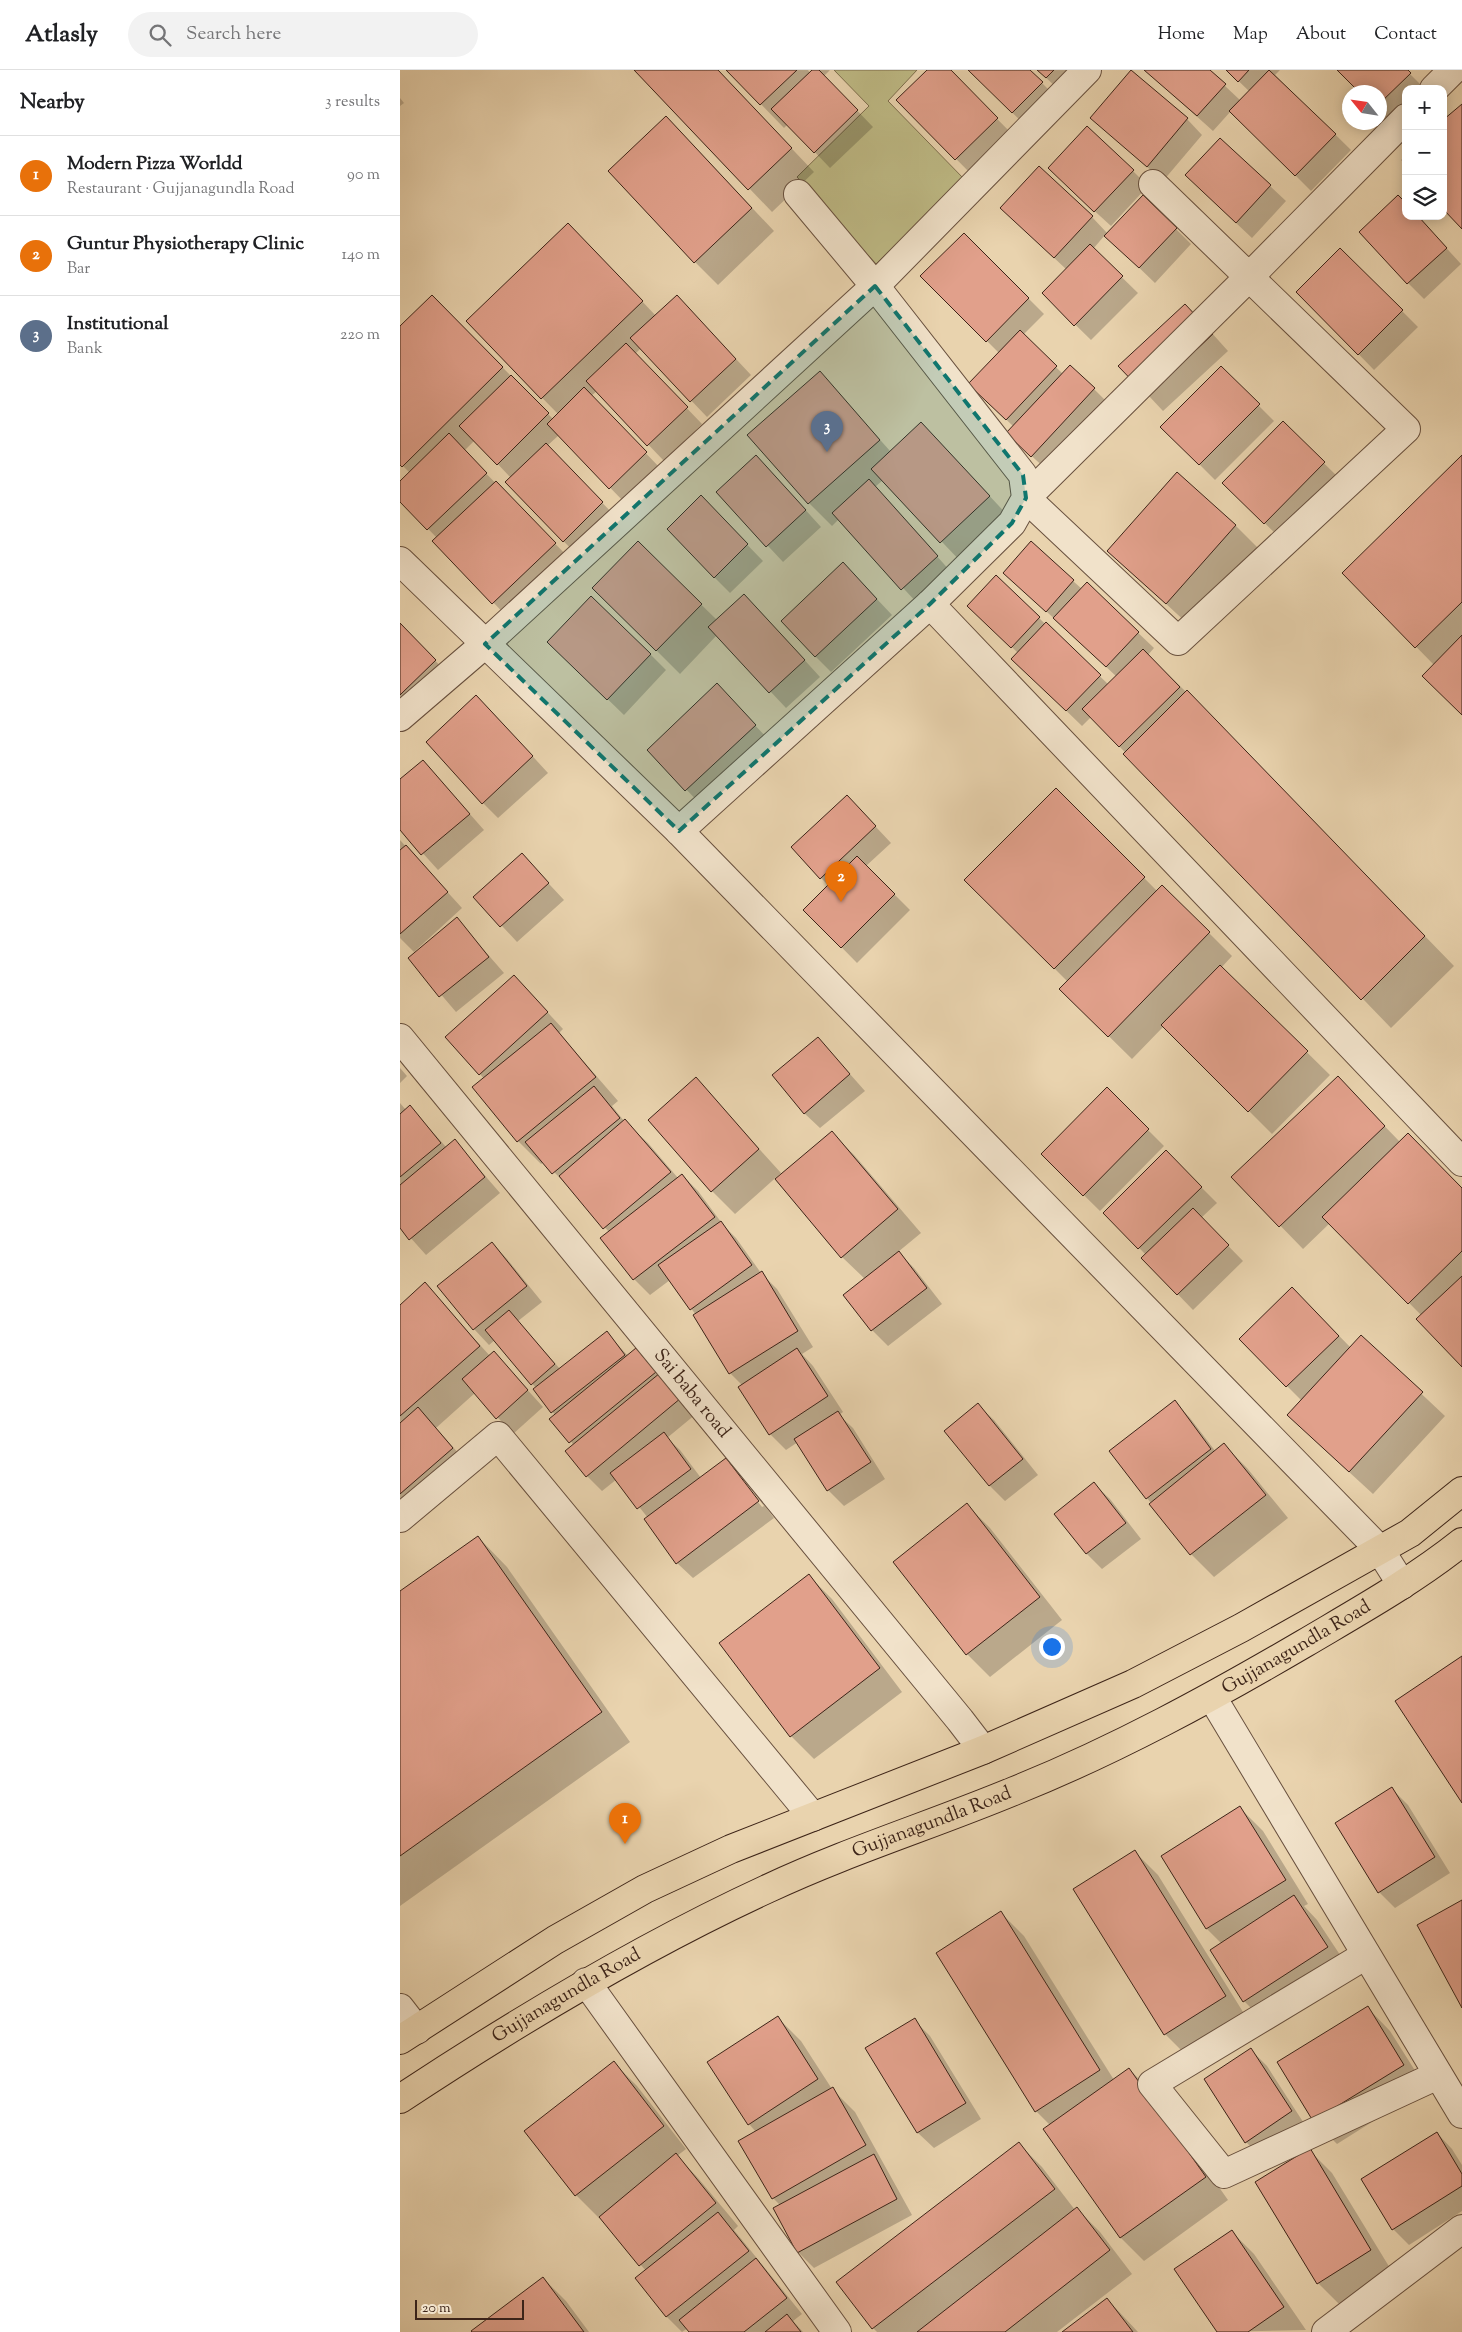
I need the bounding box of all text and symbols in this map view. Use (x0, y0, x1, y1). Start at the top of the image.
search box (128, 12, 478, 57)
text: Atlasly (25, 18, 98, 52)
icon: search (146, 21, 174, 49)
text: Search here (186, 21, 281, 48)
text: Home (1158, 22, 1205, 48)
text: Map (1233, 22, 1268, 48)
text: About (1296, 22, 1346, 48)
text: Contact (1374, 22, 1437, 48)
north arrow (1342, 85, 1387, 130)
map controls (1402, 85, 1447, 220)
button: + (1402, 85, 1447, 130)
text: Nearby (20, 88, 85, 118)
text: 3 results (325, 91, 380, 114)
button: − (1402, 130, 1447, 175)
text: Modern Pizza Worldd (67, 151, 242, 178)
text: 1 (33, 164, 39, 187)
text: 90 m (347, 164, 380, 187)
button: layers (1402, 175, 1447, 220)
text: Restaurant · Gujjanagundla Road (67, 178, 294, 201)
text: Guntur Physiotherapy Clinic (67, 231, 304, 258)
text: 2 (32, 244, 40, 267)
text: 140 m (342, 244, 380, 267)
text: Bar (67, 258, 90, 281)
text: Institutional (67, 311, 169, 338)
text: 3 (33, 324, 39, 347)
text: 220 m (340, 324, 380, 347)
text: Bank (67, 338, 103, 361)
pin: 3 (811, 411, 843, 452)
pin: 2 (825, 861, 857, 902)
street label: Sai baba road (647, 1343, 737, 1444)
street label: Gujjanagundla Road (1217, 1593, 1376, 1701)
your location (1039, 1634, 1065, 1660)
street label: Gujjanagundla Road (848, 1780, 1016, 1865)
pin: 1 (609, 1803, 641, 1844)
street label: Gujjanagundla Road (487, 1941, 646, 2050)
scale bar (415, 2297, 524, 2320)
text: 20 m (422, 2299, 451, 2319)

